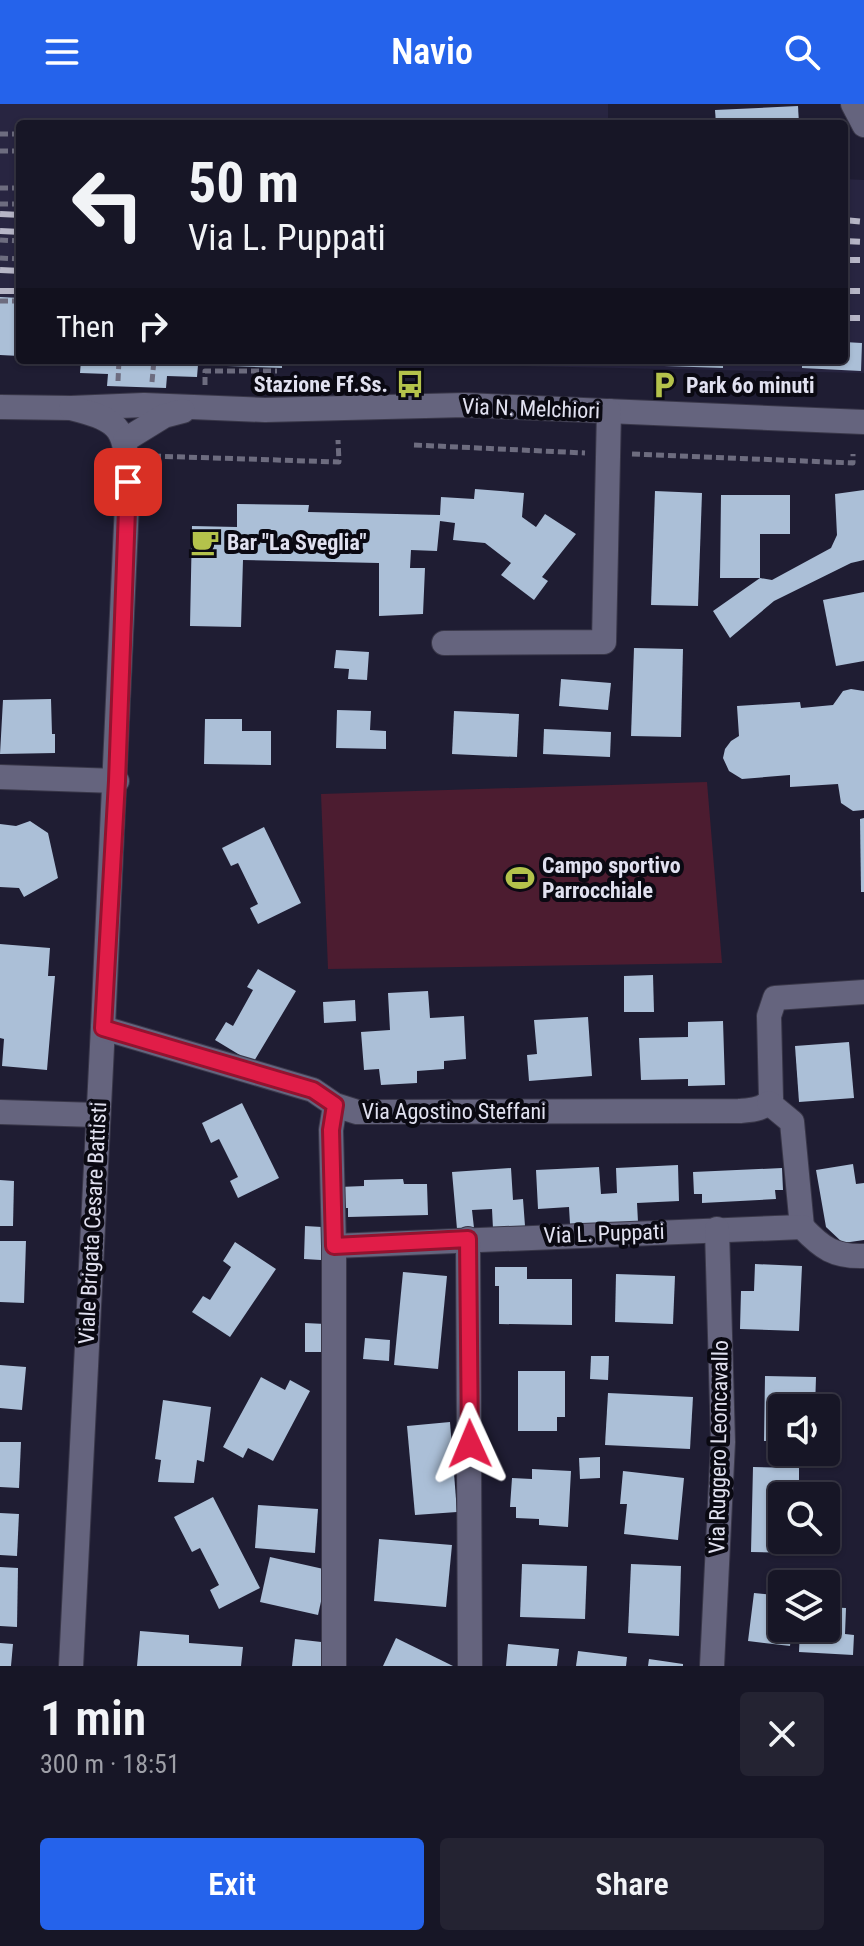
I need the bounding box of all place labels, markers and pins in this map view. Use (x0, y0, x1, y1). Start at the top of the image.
bus stop icon: Stazione Ff.Ss. (395, 369, 425, 399)
parking icon: Park 6o minuti (649, 370, 679, 400)
place label: Stazione Ff.Ss. (254, 372, 388, 397)
place label: Park 6o minuti (686, 373, 815, 398)
pin (94, 448, 162, 516)
cafe icon: Bar "La Sveglia" (190, 527, 220, 557)
place label: Bar "La Sveglia" (227, 530, 367, 555)
place label: Campo sportivo Parrocchiale (542, 853, 681, 903)
sports icon: Campo sportivo Parrocchiale (505, 863, 535, 893)

